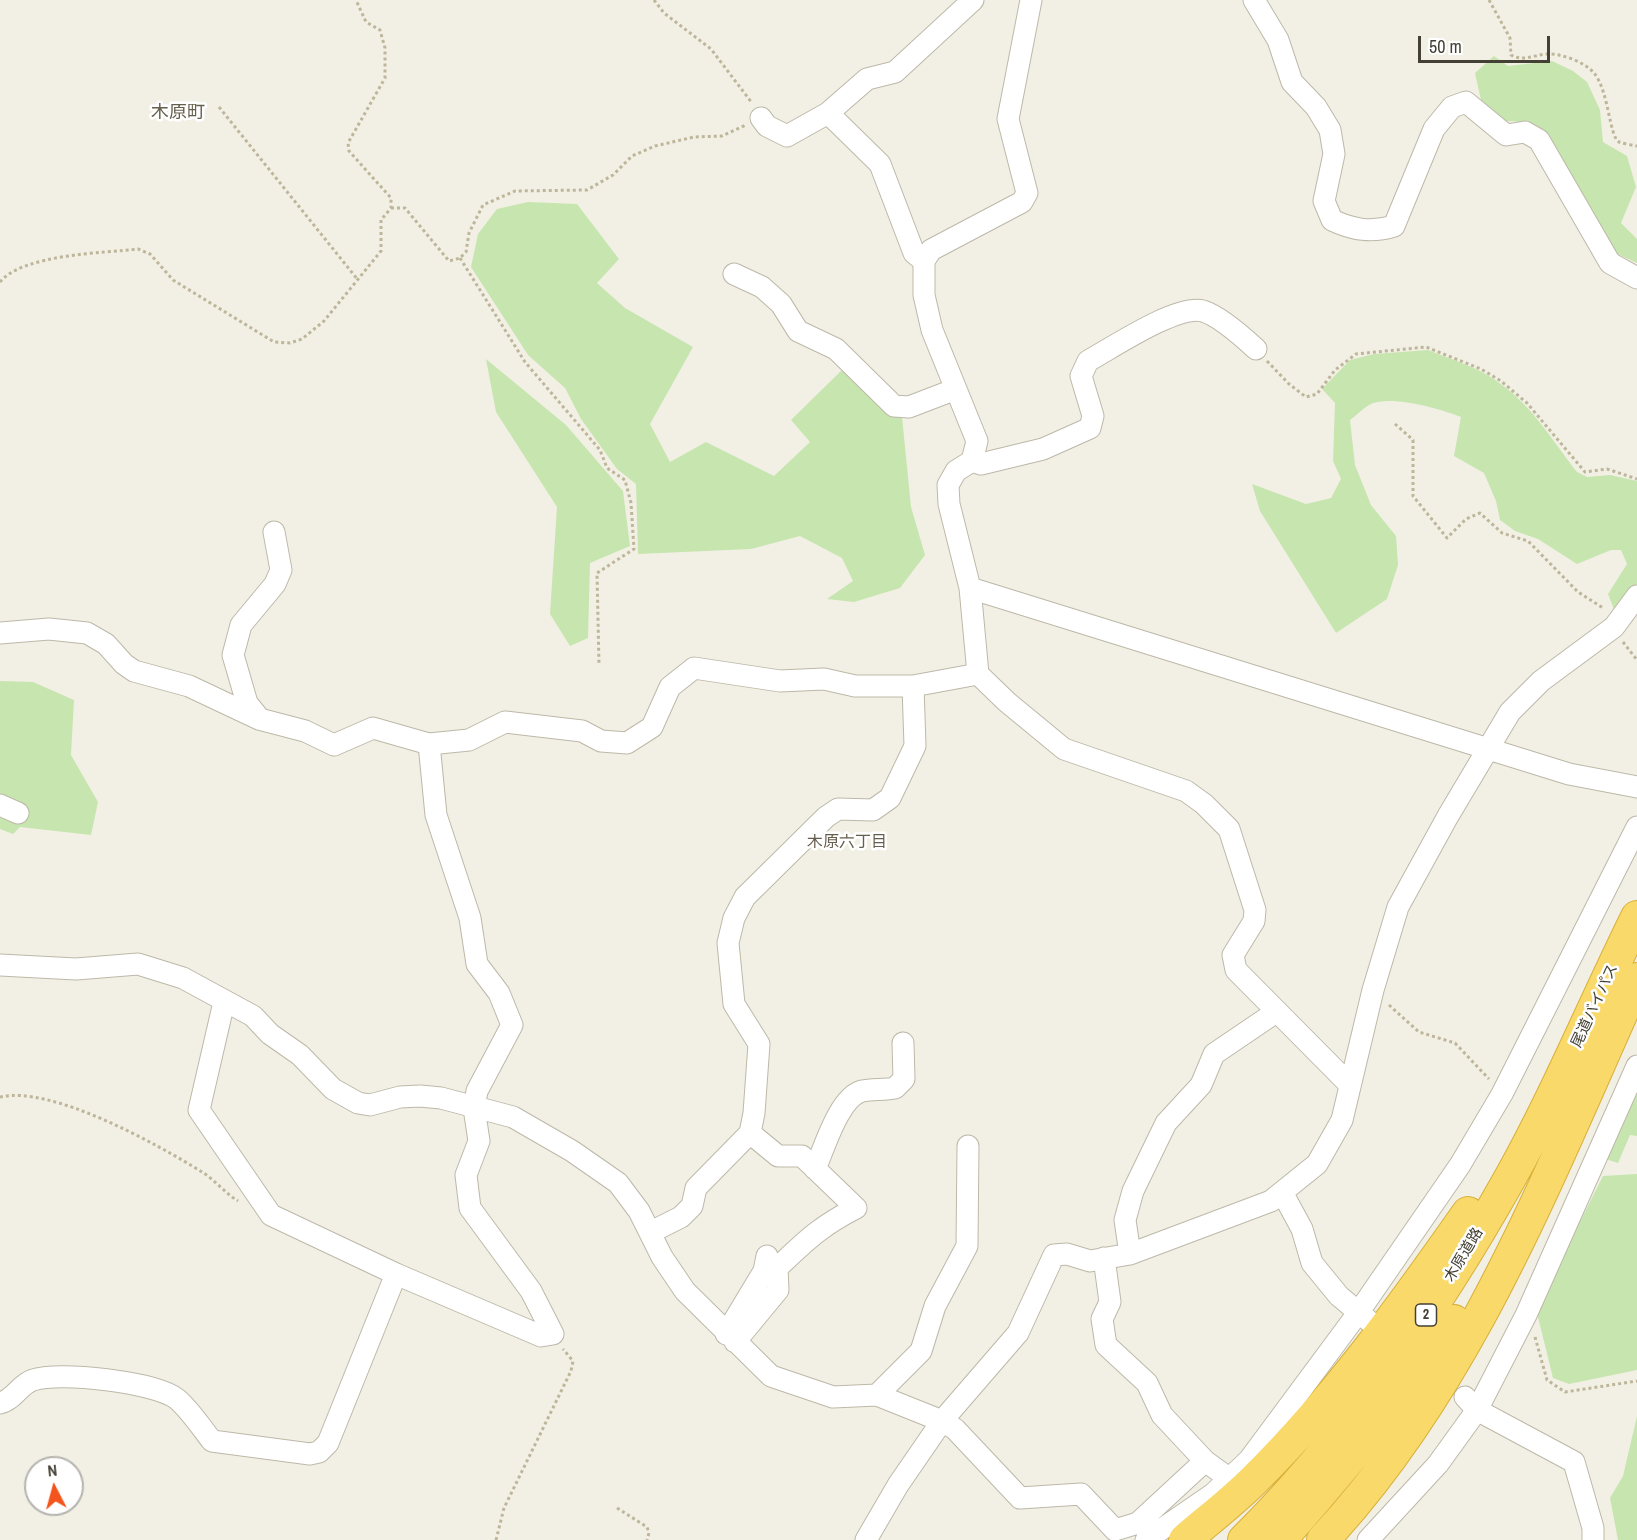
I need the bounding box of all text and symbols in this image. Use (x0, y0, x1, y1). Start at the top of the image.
scale bar (1421, 24, 1553, 62)
text: 50 m (1429, 34, 1462, 59)
district label: 木原町 (151, 102, 205, 124)
district label: 木原六丁目 (807, 833, 887, 853)
street label: 尾道バイパス (1568, 961, 1622, 1051)
street label: 木原道路 (1441, 1225, 1487, 1285)
road number: 2 (1416, 1304, 1436, 1326)
north arrow (24, 1456, 84, 1516)
text: N (46, 1459, 58, 1482)

